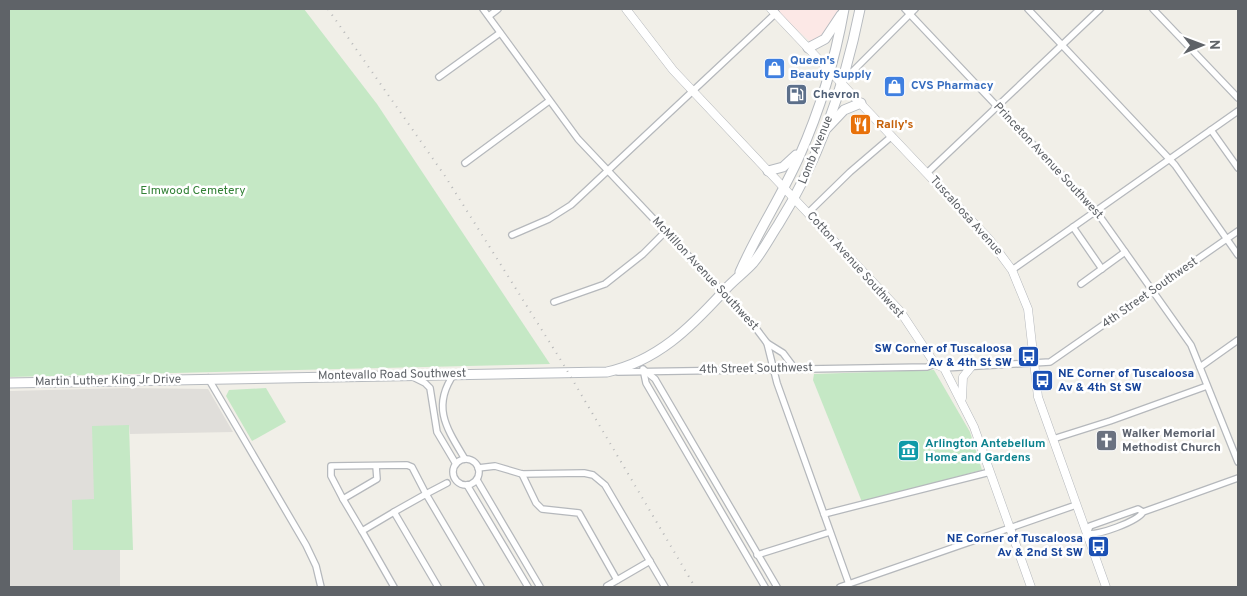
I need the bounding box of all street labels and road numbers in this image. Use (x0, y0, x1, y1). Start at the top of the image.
street label: Princeton Avenue Southwest (990, 99, 1106, 223)
street label: Lomb Avenue (795, 113, 837, 187)
street label: Tuscaloosa Avenue (926, 173, 1006, 259)
street label: Cotton Avenue Southwest (803, 208, 907, 322)
street label: McMillon Avenue Southwest (648, 214, 762, 334)
street label: 4th Street Southwest (1099, 254, 1201, 332)
street label: 4th Street Southwest (699, 360, 813, 378)
street label: Montevallo Road Southwest (318, 366, 466, 384)
street label: Martin Luther King Jr Drive (35, 372, 181, 390)

